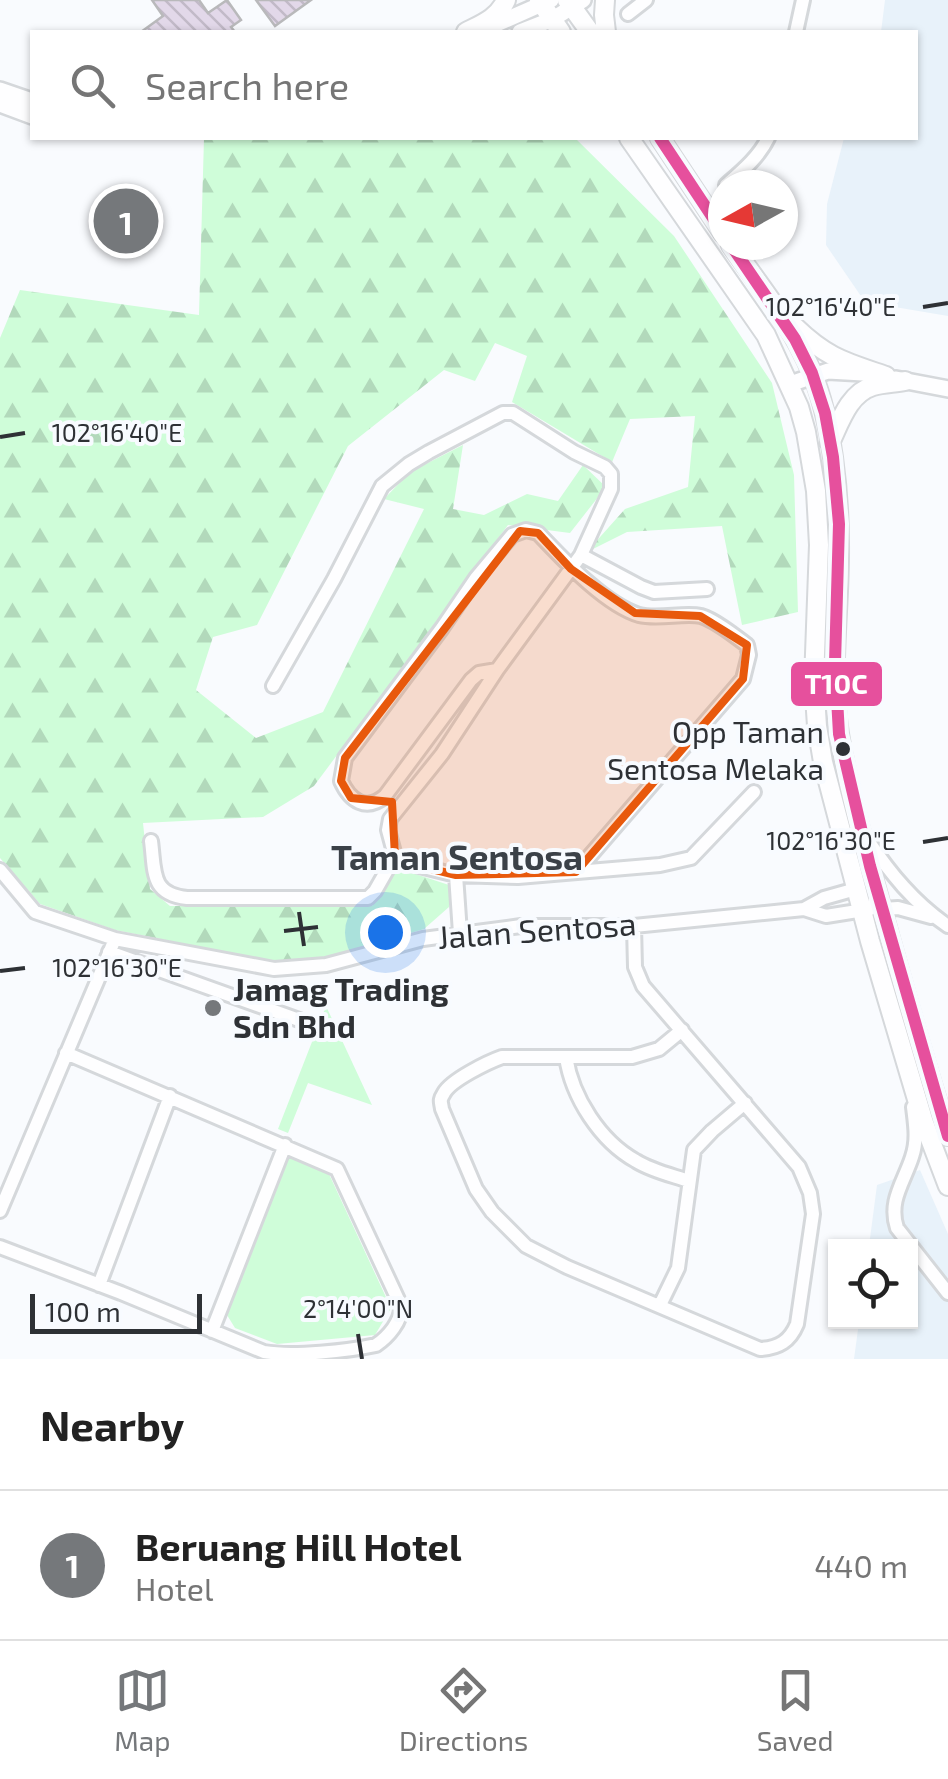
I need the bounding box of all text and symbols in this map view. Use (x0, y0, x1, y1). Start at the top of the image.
search box (30, 30, 918, 140)
icon: search (65, 58, 120, 113)
text: Search here (145, 62, 349, 108)
north arrow (708, 170, 798, 260)
pin: 1 (94, 184, 158, 258)
text: 102°16'40"E (766, 291, 896, 321)
text: 102°16'40"E (52, 417, 182, 447)
line badge: T10C (789, 660, 884, 708)
text: T10C (804, 666, 868, 700)
place label: Opp Taman Sentosa Melaka (607, 713, 824, 786)
marker: Opp Taman Sentosa Melaka (833, 739, 853, 759)
text: 102°16'30"E (766, 825, 896, 855)
district label: Taman Sentosa (331, 835, 583, 877)
street label: Jalan Sentosa (436, 903, 638, 955)
your location (360, 907, 411, 958)
text: 102°16'30"E (52, 952, 182, 982)
place label: Jamag Trading Sdn Bhd (233, 969, 449, 1044)
marker: Jamag Trading Sdn Bhd (202, 997, 224, 1019)
map controls (828, 1239, 918, 1329)
button: locate (828, 1239, 918, 1329)
scale bar (30, 1289, 202, 1334)
text: 2°14'00"N (303, 1293, 413, 1323)
text: 100 m (45, 1294, 121, 1328)
text: Nearby (40, 1399, 184, 1449)
text: Beruang Hill Hotel (135, 1523, 461, 1569)
text: 1 (66, 1546, 79, 1584)
text: 440 m (814, 1546, 908, 1584)
text: Hotel (135, 1569, 213, 1607)
tab: Map (114, 1663, 170, 1757)
tab: Directions (399, 1663, 528, 1757)
tab: Saved (757, 1663, 834, 1757)

